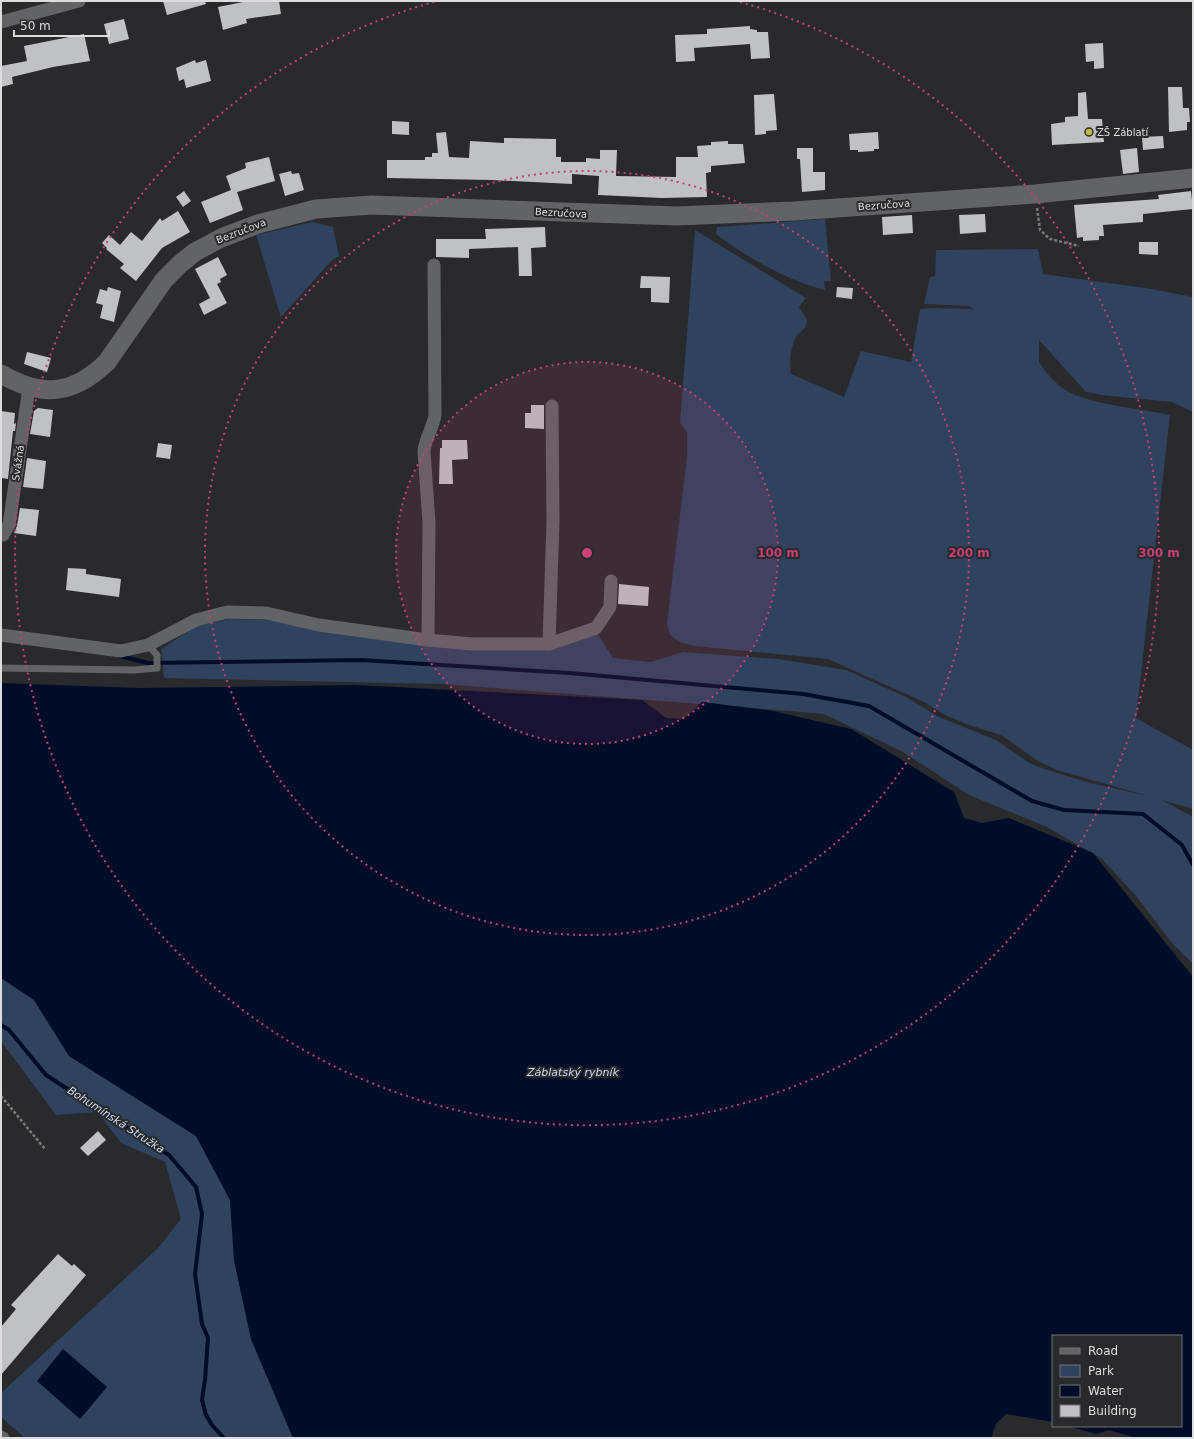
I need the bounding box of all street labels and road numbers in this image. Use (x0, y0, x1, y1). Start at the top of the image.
street label: Bezručova (857, 198, 911, 212)
street label: Bezručova (535, 206, 587, 220)
street label: Bezručova (215, 216, 267, 246)
street label: Svážná (10, 444, 26, 482)

